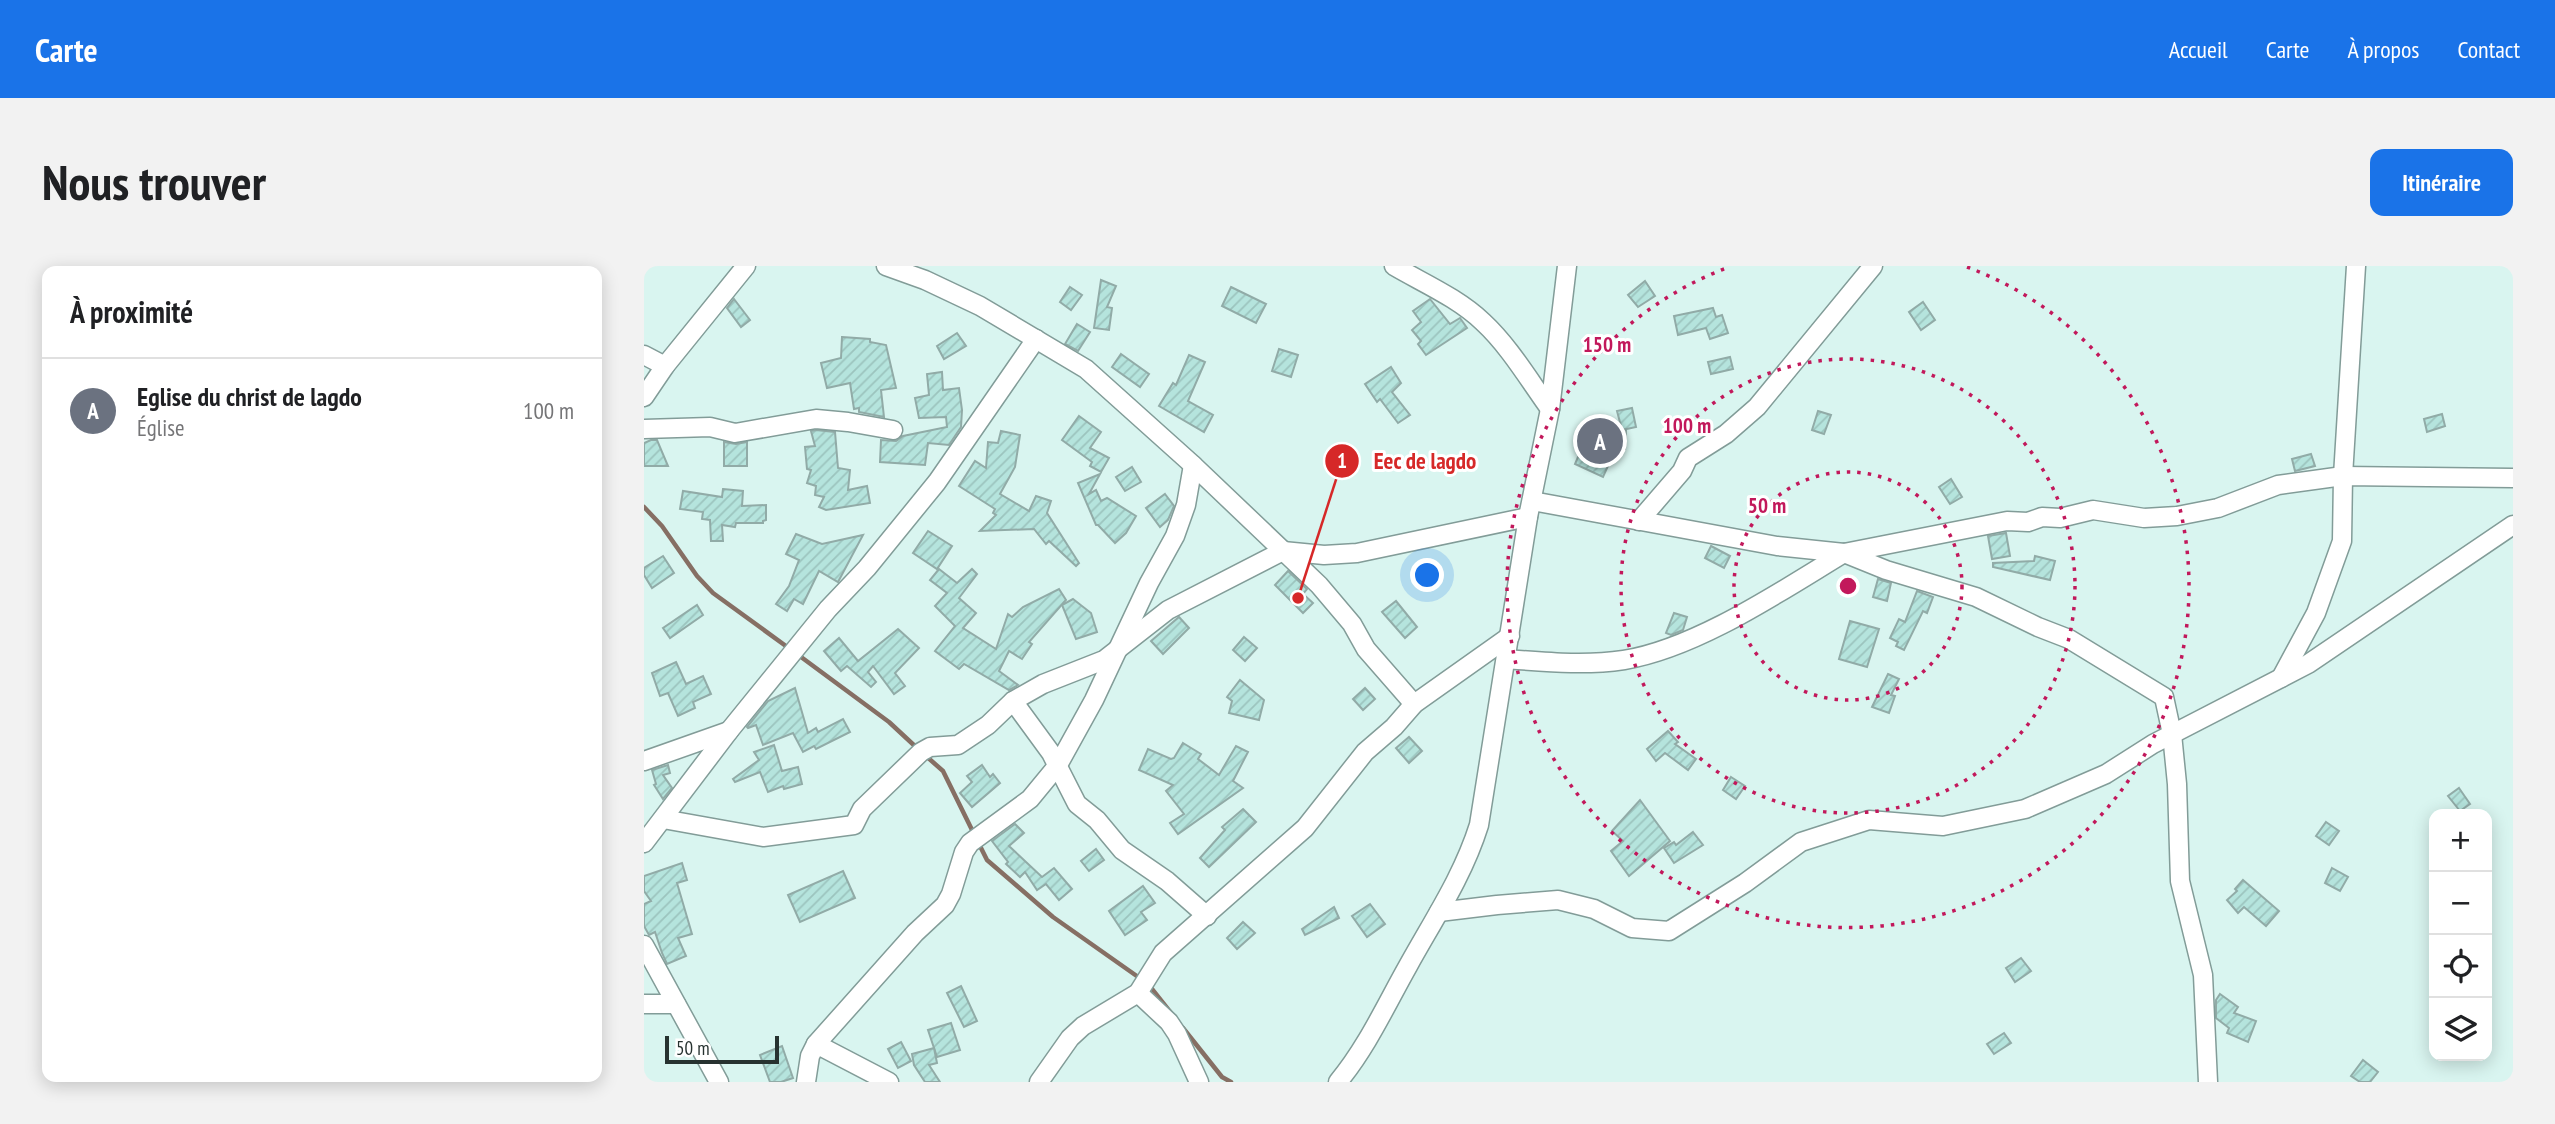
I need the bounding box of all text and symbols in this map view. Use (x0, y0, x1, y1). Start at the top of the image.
text: Carte (35, 28, 98, 71)
text: Accueil (2169, 34, 2228, 65)
text: Carte (2266, 34, 2309, 65)
text: À propos (2347, 34, 2419, 65)
text: Contact (2457, 34, 2520, 65)
button: Itinéraire (2370, 149, 2513, 216)
text: Nous trouver (42, 150, 266, 214)
text: À proximité (70, 292, 193, 331)
text: 150 m (1583, 331, 1631, 358)
text: Eglise du christ de lagdo (137, 380, 362, 413)
text: A (87, 396, 99, 425)
text: 100 m (523, 396, 574, 425)
text: 100 m (1663, 412, 1711, 439)
text: Église (137, 413, 184, 442)
pin: A (1577, 415, 1623, 467)
callout: Eec de lagdo (1325, 439, 1491, 483)
text: Eec de lagdo (1374, 446, 1476, 475)
text: 1 (1337, 447, 1347, 474)
text: 50 m (1748, 492, 1786, 519)
your location (1410, 558, 1444, 592)
centre of rings (1836, 574, 1860, 598)
map controls (2429, 809, 2492, 1061)
button: + (2429, 809, 2492, 872)
button: − (2429, 872, 2492, 935)
button: locate (2429, 935, 2492, 998)
button: layers (2429, 998, 2492, 1061)
scale bar (665, 1033, 779, 1065)
text: 50 m (676, 1036, 710, 1060)

